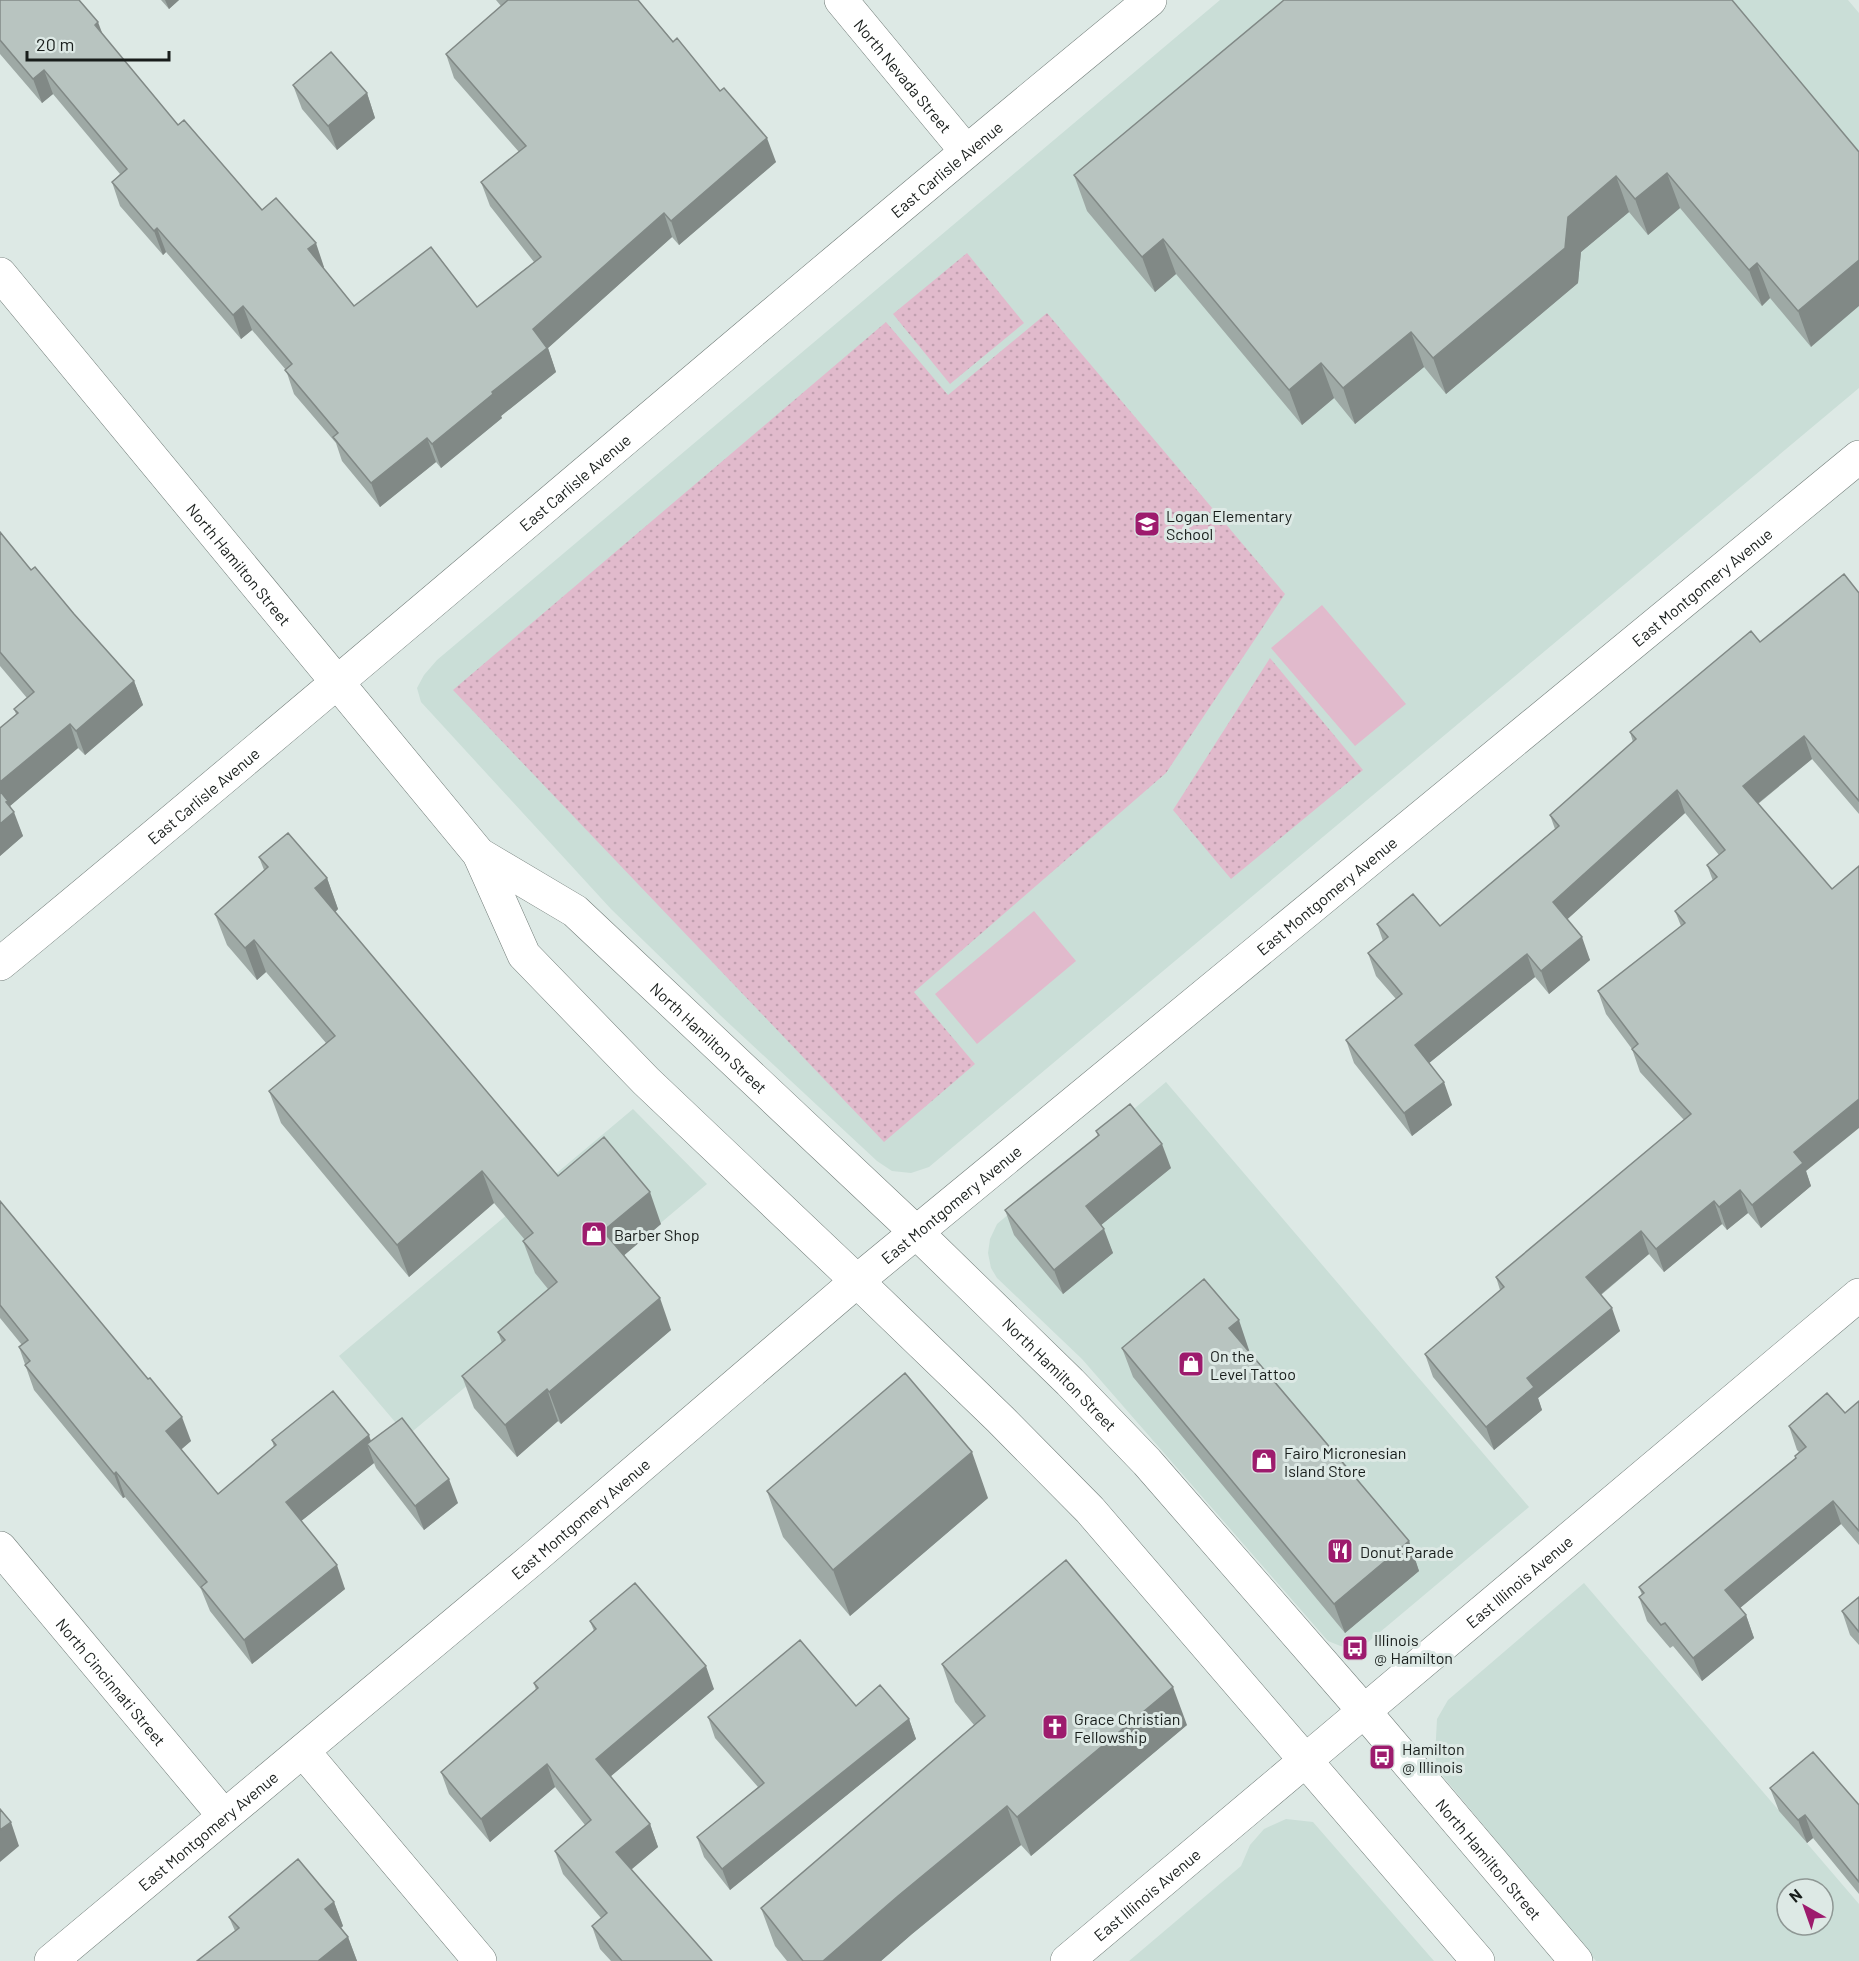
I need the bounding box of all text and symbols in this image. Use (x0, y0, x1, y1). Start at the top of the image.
street label: North Nevada Street (851, 15, 956, 136)
scale bar (27, 24, 170, 62)
text: 20 m (36, 33, 74, 55)
street label: East Carlisle Avenue (886, 117, 1006, 221)
street label: East Carlisle Avenue (515, 429, 634, 534)
street label: North Hamilton Street (183, 499, 295, 629)
place label: Logan Elementary School (1166, 506, 1293, 543)
school or university icon: Logan Elementary School (1132, 509, 1162, 539)
street label: East Montgomery Avenue (1628, 523, 1775, 650)
street label: East Carlisle Avenue (143, 743, 263, 847)
street label: East Montgomery Avenue (1252, 832, 1400, 958)
street label: North Hamilton Street (647, 978, 771, 1097)
street label: East Montgomery Avenue (877, 1141, 1025, 1267)
shop icon: Barber Shop (579, 1219, 609, 1249)
place label: Barber Shop (614, 1225, 700, 1244)
street label: North Hamilton Street (999, 1313, 1121, 1434)
place label: On the Level Tattoo (1210, 1346, 1296, 1383)
shop icon: On the Level Tattoo (1176, 1349, 1206, 1379)
place label: Fairo Micronesian Island Store (1284, 1443, 1406, 1480)
shop icon: Fairo Micronesian Island Store (1249, 1446, 1279, 1476)
street label: East Montgomery Avenue (507, 1454, 653, 1582)
street label: East Illinois Avenue (1462, 1531, 1576, 1631)
restaurant icon: Donut Parade (1325, 1536, 1355, 1566)
place label: Donut Parade (1360, 1542, 1454, 1561)
street label: North Cincinnati Street (53, 1614, 170, 1749)
place label: Illinois @ Hamilton (1374, 1630, 1453, 1667)
bus stop icon: Illinois @ Hamilton (1340, 1633, 1370, 1663)
place label: Grace Christian Fellowship (1074, 1709, 1180, 1746)
church icon: Grace Christian Fellowship (1040, 1712, 1070, 1742)
place label: Hamilton @ Illinois (1402, 1739, 1465, 1776)
bus stop icon: Hamilton @ Illinois (1367, 1742, 1397, 1772)
street label: East Montgomery Avenue (134, 1767, 281, 1894)
street label: North Hamilton Street (1433, 1794, 1546, 1923)
street label: East Illinois Avenue (1089, 1844, 1204, 1944)
north arrow (1775, 1877, 1835, 1937)
text: N (1785, 1884, 1805, 1906)

